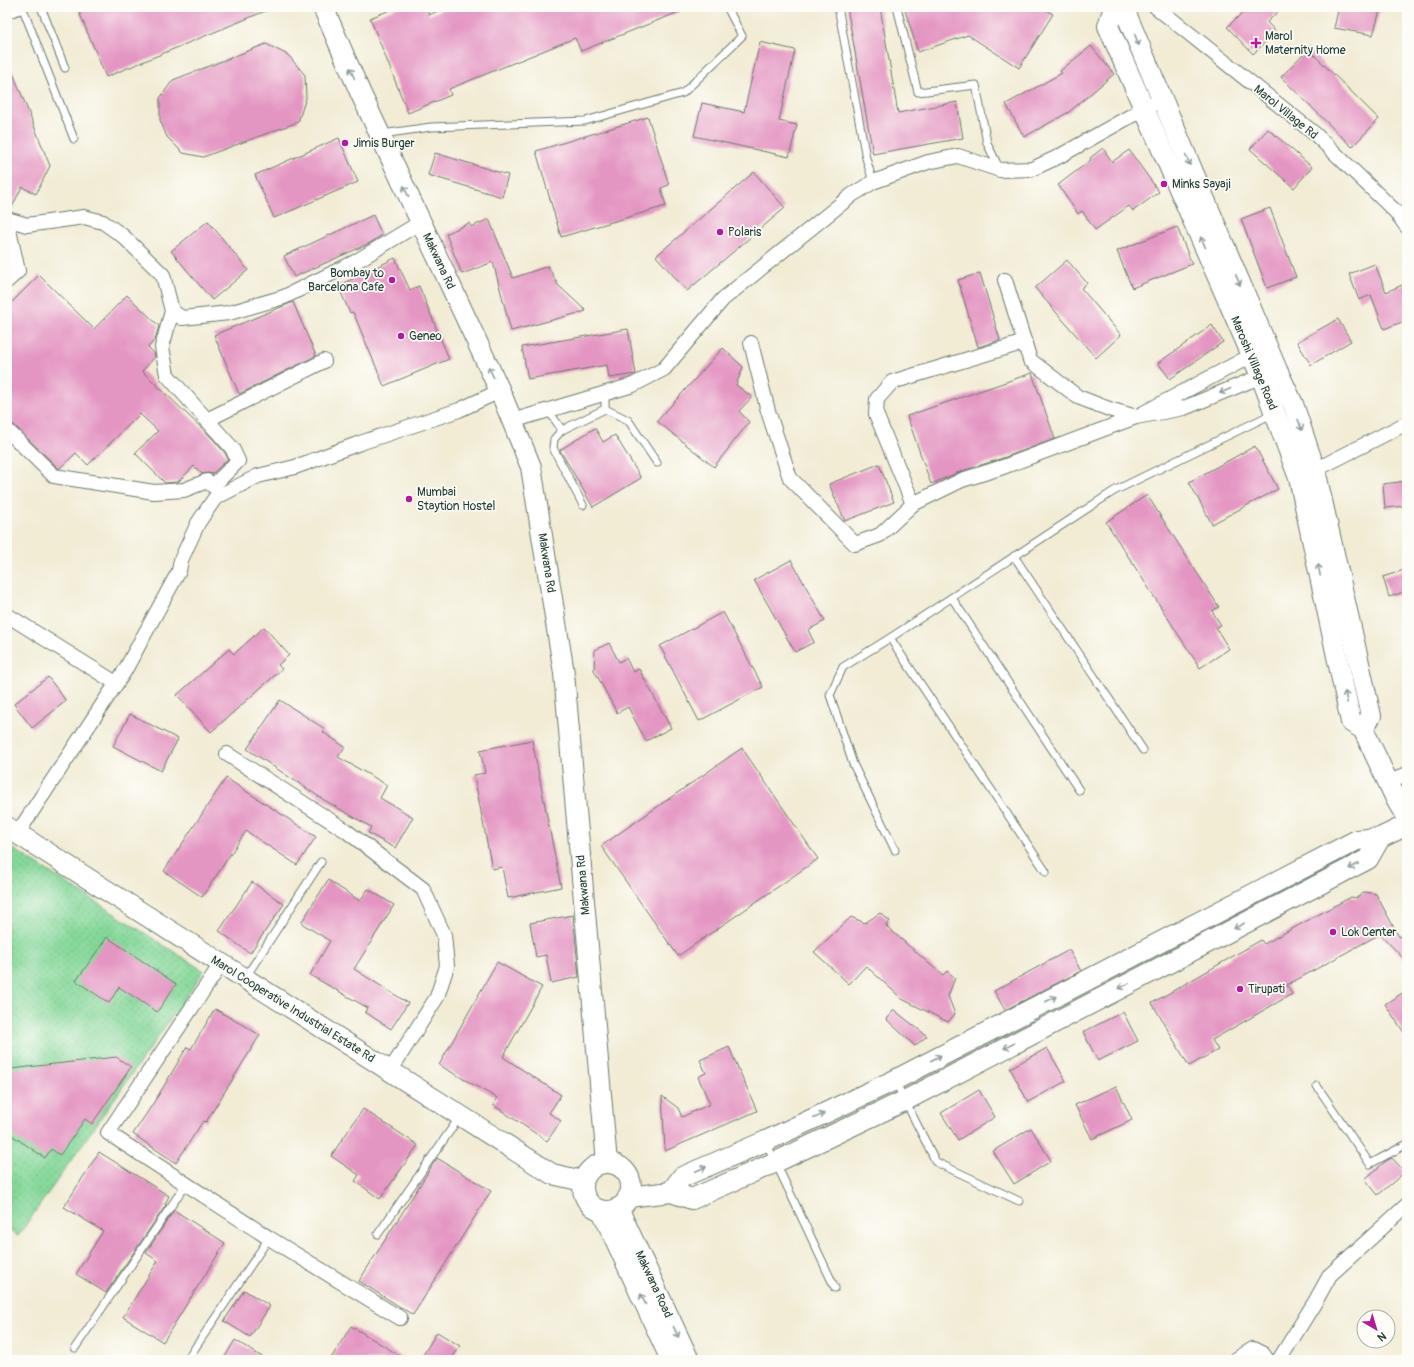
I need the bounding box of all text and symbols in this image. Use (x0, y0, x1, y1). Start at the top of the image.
place label: Marol Maternity Home (1265, 29, 1346, 58)
one-way arrow (1134, 34, 1142, 46)
marker: Marol Maternity Home (1250, 37, 1262, 49)
one-way arrow (347, 67, 355, 79)
street label: Marol Village Rd (1251, 82, 1321, 143)
place label: Jimis Burger (353, 136, 415, 151)
marker: Jimis Burger (340, 138, 350, 148)
one-way arrow (1184, 154, 1192, 166)
place label: Minks Sayaji (1172, 177, 1231, 192)
marker: Minks Sayaji (1159, 179, 1169, 189)
one-way arrow (402, 185, 409, 197)
place label: Polaris (728, 225, 762, 240)
marker: Polaris (715, 227, 725, 237)
street label: Makwana Rd (419, 231, 458, 292)
one-way arrow (1198, 236, 1206, 248)
place label: Bombay to Barcelona Cafe (308, 266, 385, 295)
one-way arrow (1235, 273, 1243, 285)
marker: Bombay to Barcelona Cafe (387, 275, 397, 285)
street label: Maroshi Village Road (1227, 314, 1280, 413)
place label: Geneo (409, 329, 442, 344)
marker: Geneo (396, 331, 406, 341)
one-way arrow (487, 366, 494, 378)
one-way arrow (1220, 388, 1232, 395)
one-way arrow (1297, 419, 1304, 432)
place label: Mumbai Staytion Hostel (417, 485, 495, 514)
marker: Mumbai Staytion Hostel (404, 494, 414, 504)
street label: Makwana Rd (534, 532, 559, 594)
one-way arrow (1314, 564, 1322, 577)
one-way arrow (1341, 691, 1349, 704)
street label: Makwana Rd (573, 854, 594, 916)
one-way arrow (1349, 863, 1361, 870)
one-way arrow (1233, 923, 1245, 930)
place label: Lok Center (1341, 925, 1397, 940)
marker: Lok Center (1328, 927, 1338, 937)
street label: Marol Cooperative Industrial Estate Rd (208, 953, 378, 1066)
place label: Tirupati (1248, 982, 1285, 997)
one-way arrow (1118, 983, 1130, 990)
marker: Tirupati (1235, 984, 1245, 994)
one-way arrow (1045, 994, 1057, 1002)
one-way arrow (1003, 1043, 1015, 1051)
one-way arrow (930, 1054, 942, 1062)
one-way arrow (813, 1112, 825, 1119)
one-way arrow (694, 1165, 706, 1172)
street label: Makwana Road (631, 1248, 676, 1320)
one-way arrow (639, 1294, 646, 1306)
north arrow (1356, 1309, 1396, 1349)
one-way arrow (673, 1326, 680, 1338)
text: N (1374, 1329, 1389, 1344)

